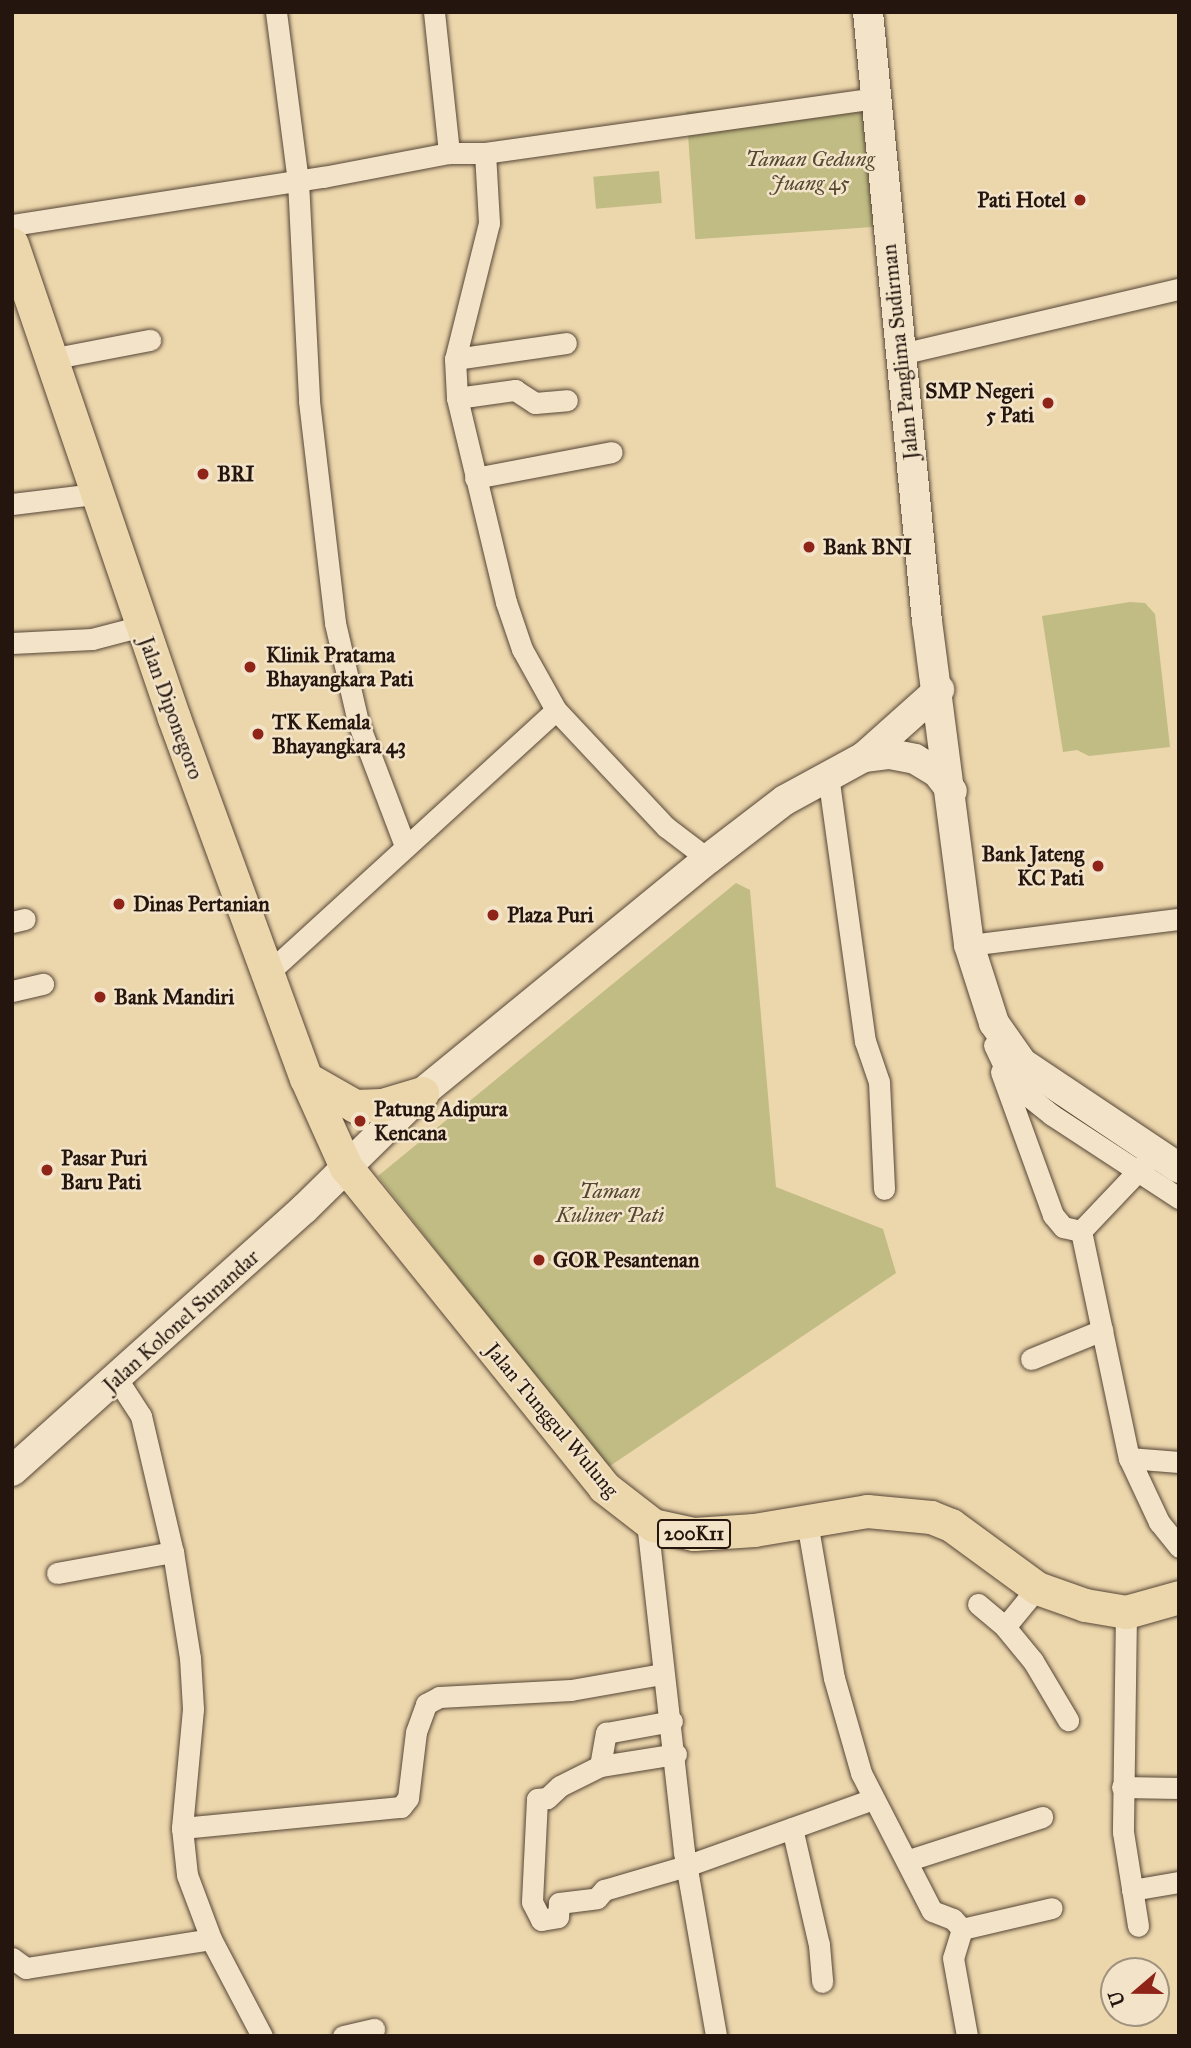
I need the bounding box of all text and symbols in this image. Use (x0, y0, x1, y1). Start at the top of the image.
park label: Taman Gedung Juang 45 (746, 146, 874, 196)
place label: Pati Hotel (977, 187, 1066, 213)
marker: Pati Hotel (1072, 192, 1088, 208)
street label: Jalan Panglima Sudirman (876, 243, 924, 461)
place label: SMP Negeri 5 Pati (925, 378, 1034, 428)
marker: SMP Negeri 5 Pati (1040, 395, 1056, 411)
place label: BRI (217, 461, 255, 487)
marker: BRI (195, 466, 211, 482)
place label: Bank BNI (823, 534, 912, 560)
marker: Bank BNI (801, 539, 817, 555)
street label: Jalan Diponegoro (134, 633, 208, 783)
place label: Klinik Pratama Bhayangkara Pati (266, 642, 414, 692)
marker: Klinik Pratama Bhayangkara Pati (240, 657, 260, 677)
place label: TK Kemala Bhayangkara 43 (272, 709, 406, 759)
marker: TK Kemala Bhayangkara 43 (250, 726, 266, 742)
place label: Bank Jateng KC Pati (981, 841, 1084, 891)
marker: Bank Jateng KC Pati (1090, 858, 1106, 874)
place label: Dinas Pertanian (133, 891, 270, 917)
marker: Dinas Pertanian (111, 896, 127, 912)
place label: Plaza Puri (507, 902, 594, 928)
marker: Plaza Puri (485, 907, 501, 923)
place label: Bank Mandiri (114, 984, 234, 1010)
marker: Bank Mandiri (92, 989, 108, 1005)
place label: Patung Adipura Kencana (374, 1096, 508, 1146)
marker: Patung Adipura Kencana (352, 1113, 368, 1129)
place label: Pasar Puri Baru Pati (61, 1145, 147, 1195)
marker: Pasar Puri Baru Pati (39, 1162, 55, 1178)
park label: Taman Kuliner Pati (556, 1178, 664, 1228)
street label: Jalan Kolonel Sunandar (98, 1244, 264, 1398)
place label: GOR Pesantenan (553, 1247, 699, 1273)
marker: GOR Pesantenan (531, 1252, 547, 1268)
street label: Jalan Tunggul Wulung (480, 1338, 624, 1502)
road number: 200K11 (656, 1518, 732, 1550)
north arrow (1100, 1957, 1170, 2027)
text: U (1103, 1988, 1130, 2010)

